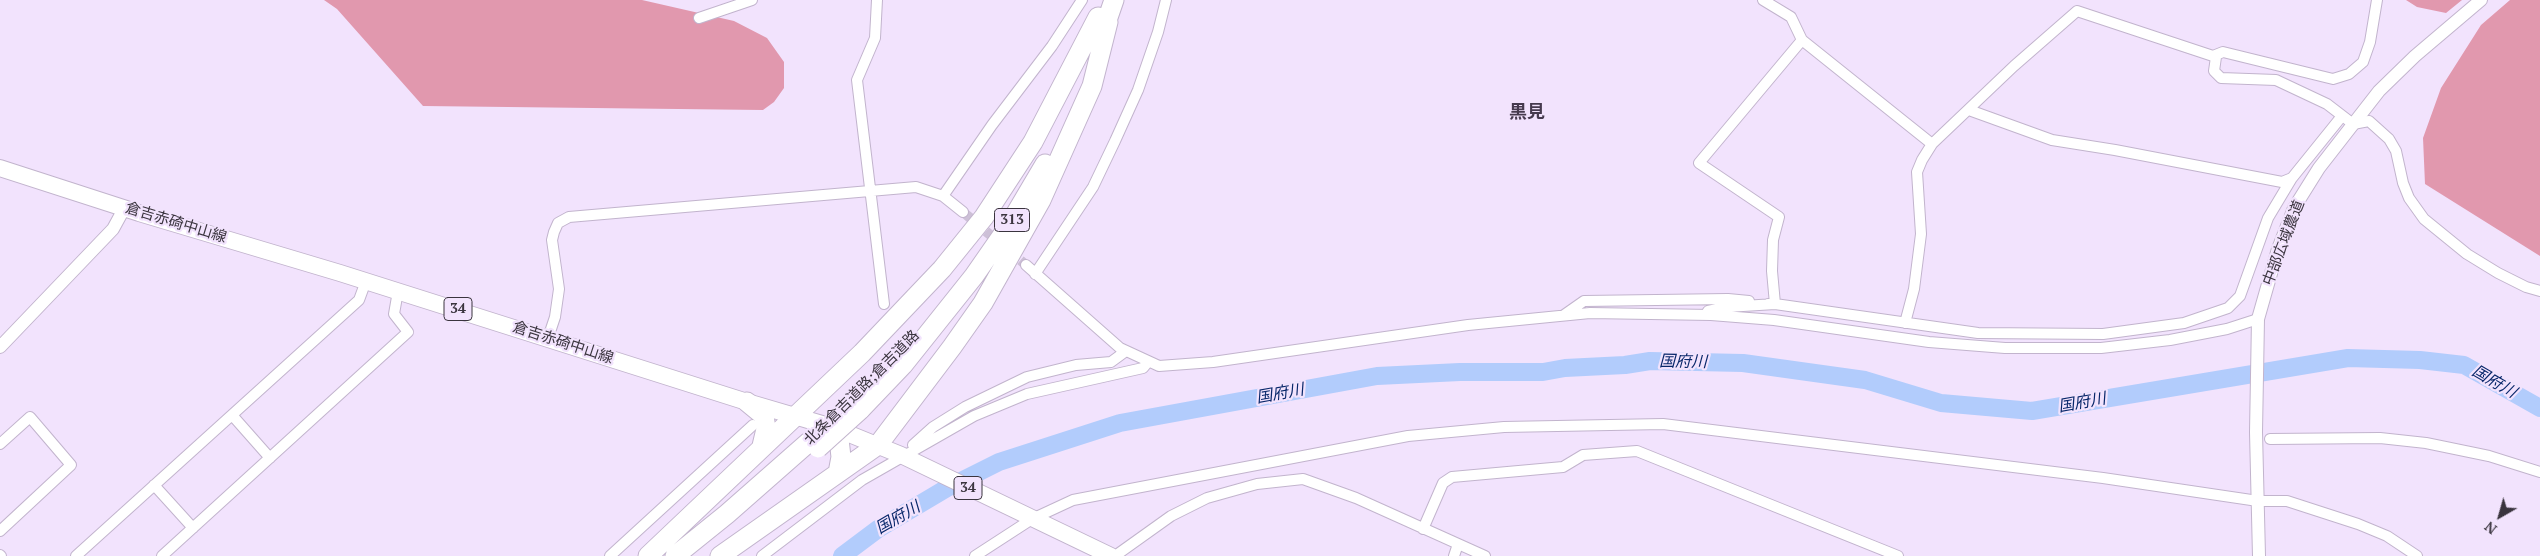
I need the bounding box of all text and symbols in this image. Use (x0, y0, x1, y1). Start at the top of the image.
district label: 黒見 (1509, 102, 1545, 124)
street label: 中部広域農道 (2259, 198, 2309, 288)
street label: 倉吉赤碕中山線 (123, 199, 229, 247)
road number: 313 (994, 208, 1030, 232)
road number: 34 (444, 298, 472, 320)
street label: 倉吉赤碕中山線 (510, 318, 616, 368)
street label: 北条倉吉道路;倉吉道路 (801, 327, 923, 449)
water label: 国府川 (1659, 352, 1707, 372)
water label: 国府川 (2468, 362, 2520, 402)
water label: 国府川 (1255, 380, 1305, 408)
water label: 国府川 (2057, 389, 2107, 417)
road number: 34 (954, 476, 982, 499)
north arrow (2475, 491, 2525, 541)
water label: 国府川 (872, 498, 924, 538)
text: N (2480, 517, 2500, 539)

